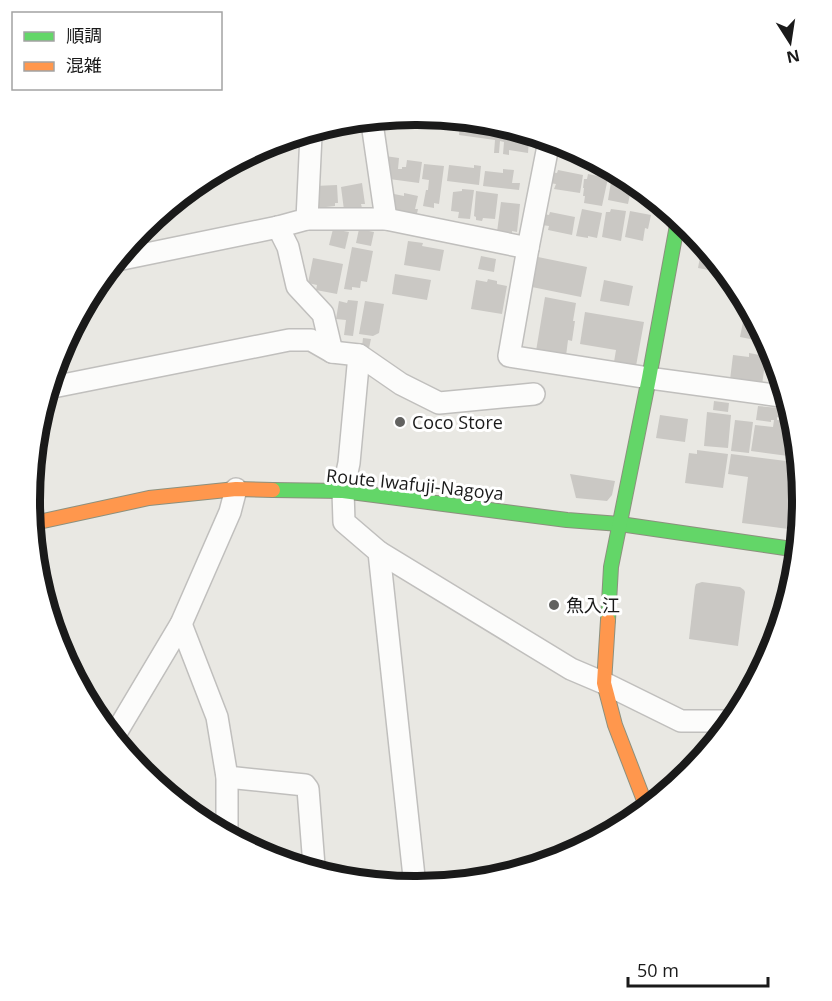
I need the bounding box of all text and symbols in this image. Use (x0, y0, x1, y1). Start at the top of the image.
legend (12, 12, 222, 90)
north arrow (760, 12, 820, 72)
text: 順調 (66, 23, 102, 47)
text: N (784, 45, 802, 69)
text: 混雑 (66, 53, 102, 77)
place label: Coco Store (412, 410, 503, 434)
marker: Coco Store (393, 415, 407, 429)
street label: Route Iwafuji-Nagoya (325, 463, 505, 505)
place label: 魚入江 (566, 593, 620, 617)
marker: 魚入江 (547, 598, 561, 612)
scale bar (628, 950, 768, 988)
text: 50 m (637, 958, 679, 982)

